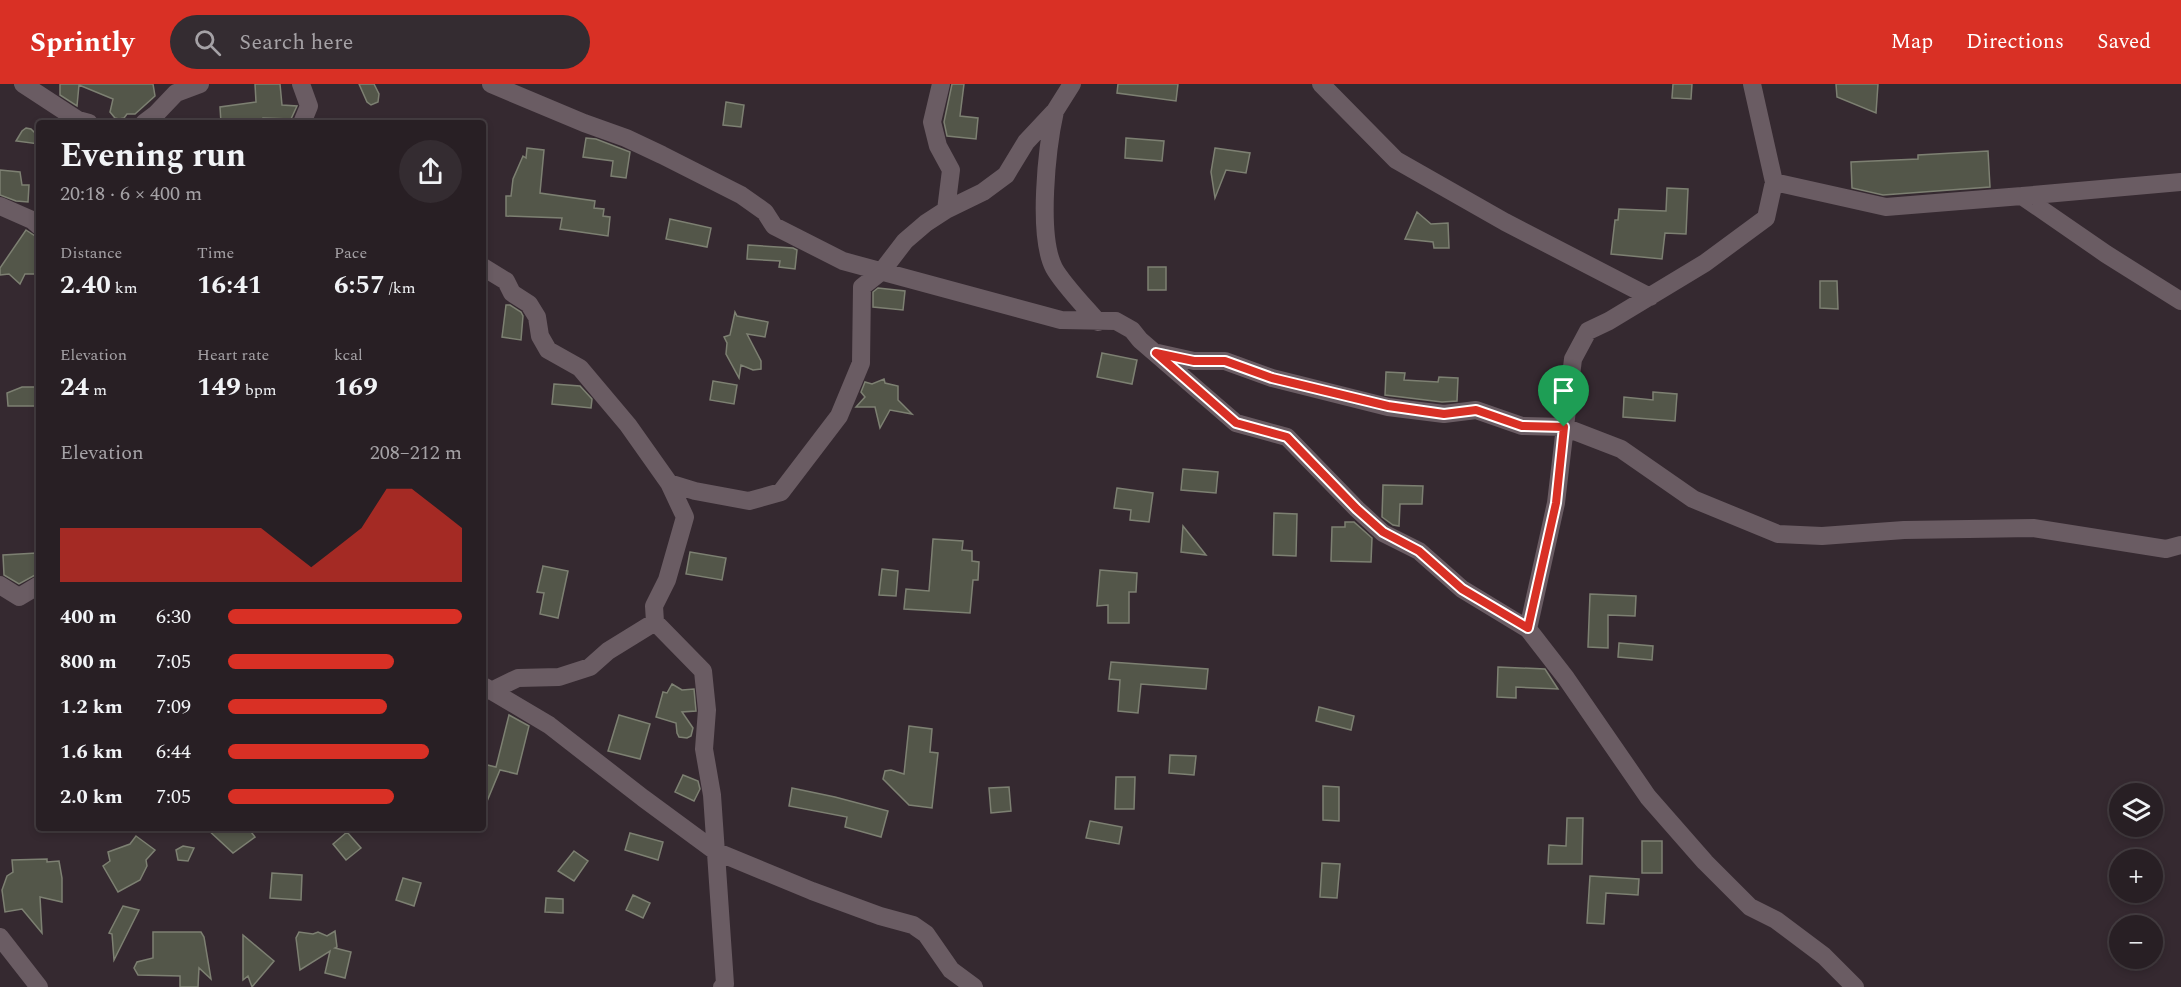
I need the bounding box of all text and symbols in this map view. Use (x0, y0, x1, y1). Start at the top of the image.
search box (170, 15, 590, 69)
text: Sprintly (30, 21, 134, 64)
icon: search (191, 26, 224, 59)
text: Search here (239, 26, 353, 59)
text: Map (1891, 26, 1933, 58)
text: Directions (1966, 26, 2064, 58)
text: Saved (2097, 26, 2151, 58)
text: Evening run (60, 131, 246, 181)
button: share (399, 140, 462, 203)
text: 20:18 · 6 × 400 m (60, 179, 202, 209)
text: Distance (60, 241, 122, 265)
text: Time (197, 241, 234, 265)
text: Pace (334, 241, 367, 265)
text: 2.40 (60, 265, 111, 305)
text: 16:41 (197, 265, 262, 305)
text: 6:57 (334, 265, 385, 305)
text: km (111, 276, 137, 300)
text: /km (385, 276, 415, 300)
text: Elevation (60, 343, 127, 367)
text: Heart rate (197, 343, 269, 367)
text: kcal (334, 343, 363, 367)
pin (1538, 365, 1589, 427)
text: 24 (60, 367, 89, 407)
text: 149 (197, 367, 241, 407)
text: 169 (334, 367, 378, 407)
icon: arrive (1547, 374, 1580, 407)
text: m (89, 378, 107, 402)
text: bpm (241, 378, 277, 402)
text: Elevation (60, 438, 144, 468)
text: 208–212 m (370, 438, 462, 468)
text: 400 m (60, 602, 117, 632)
text: 6:30 (156, 602, 191, 632)
text: 800 m (60, 647, 117, 677)
text: 7:05 (156, 647, 191, 677)
text: 1.2 km (60, 692, 123, 722)
text: 7:09 (156, 692, 191, 722)
text: 1.6 km (60, 737, 123, 767)
text: 6:44 (156, 737, 191, 767)
text: 2.0 km (60, 782, 123, 812)
text: 7:05 (156, 782, 191, 812)
map controls (2109, 783, 2163, 969)
button: layers (2109, 783, 2163, 837)
button: + (2109, 849, 2163, 903)
button: − (2109, 915, 2163, 969)

